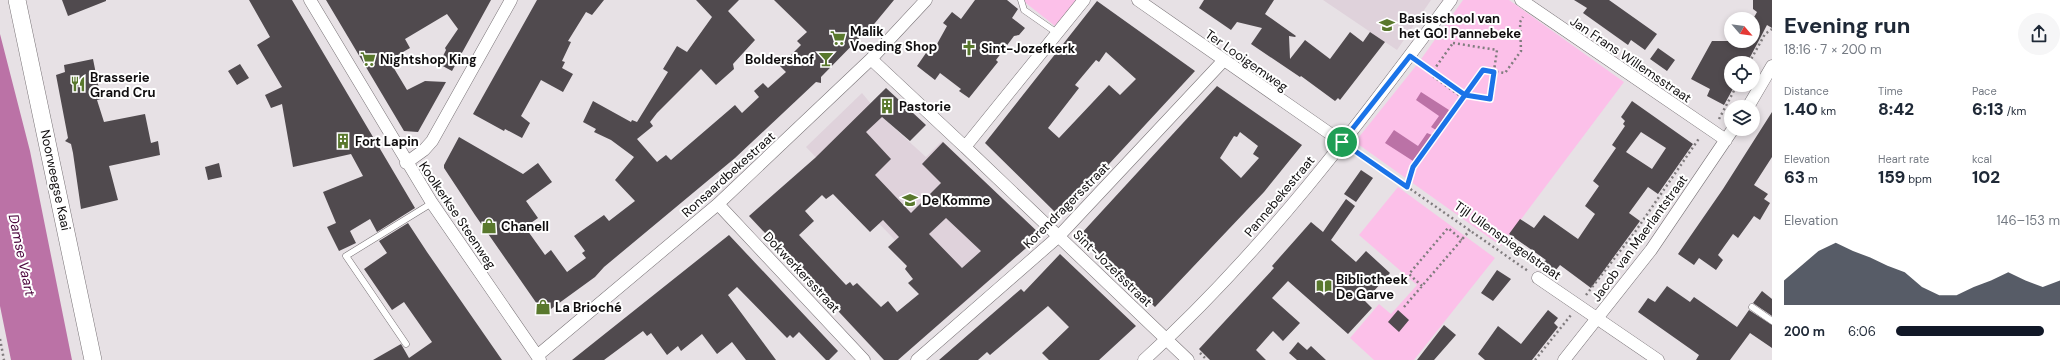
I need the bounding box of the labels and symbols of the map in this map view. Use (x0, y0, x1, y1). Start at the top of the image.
place label: Basisschool van het GO! Pannebeke (1399, 10, 1521, 42)
street label: Jan Frans Willemsstraat (1567, 12, 1695, 106)
north arrow (1724, 12, 1760, 48)
school or university icon: Basisschool van het GO! Pannebeke (1378, 16, 1396, 34)
place label: Malik Voeding Shop (850, 23, 937, 55)
street label: Ter Looigemweg (1202, 26, 1291, 95)
supermarket icon: Malik Voeding Shop (829, 29, 847, 47)
church icon: Sint-Jozefkerk (960, 39, 978, 57)
place label: Sint-Jozefkerk (981, 40, 1076, 57)
supermarket icon: Nightshop King (359, 50, 377, 68)
bar icon: Boldershof (817, 50, 835, 68)
place label: Nightshop King (380, 51, 477, 68)
place label: Boldershof (745, 51, 814, 68)
place label: Brasserie Grand Cru (90, 69, 156, 101)
restaurant icon: Brasserie Grand Cru (69, 75, 87, 93)
building icon: Pastorie (878, 97, 896, 115)
place label: Pastorie (899, 98, 951, 115)
pin (1325, 125, 1359, 159)
street label: Noorweegse Kaai (37, 128, 75, 232)
street label: Ronsaardbekestraat (678, 128, 779, 221)
building icon: Fort Lapin (334, 132, 352, 150)
place label: Fort Lapin (355, 133, 419, 150)
street label: Pannebekestraat (1240, 152, 1318, 240)
street label: Koolkerkse Steenweg (415, 158, 500, 272)
street label: Korendragersstraat (1020, 159, 1113, 252)
street label: Jacob van Maerlantstraat (1588, 171, 1691, 305)
school or university icon: De Komme (901, 191, 919, 209)
place label: De Komme (922, 192, 990, 209)
street label: Tijl Uilenspiegelstraat (1451, 197, 1565, 284)
water label: Damse Vaart (5, 212, 40, 298)
shop icon: Chanell (480, 217, 498, 235)
place label: Chanell (501, 218, 549, 235)
street label: Sint-Jozefsstraat (1069, 226, 1156, 310)
street label: Dokwerkersstraat (760, 228, 844, 317)
place label: Bibliotheek De Garve (1336, 271, 1408, 303)
library icon: Bibliotheek De Garve (1315, 277, 1333, 295)
shop icon: La Brioché (534, 298, 552, 316)
place label: La Brioché (555, 299, 622, 316)

